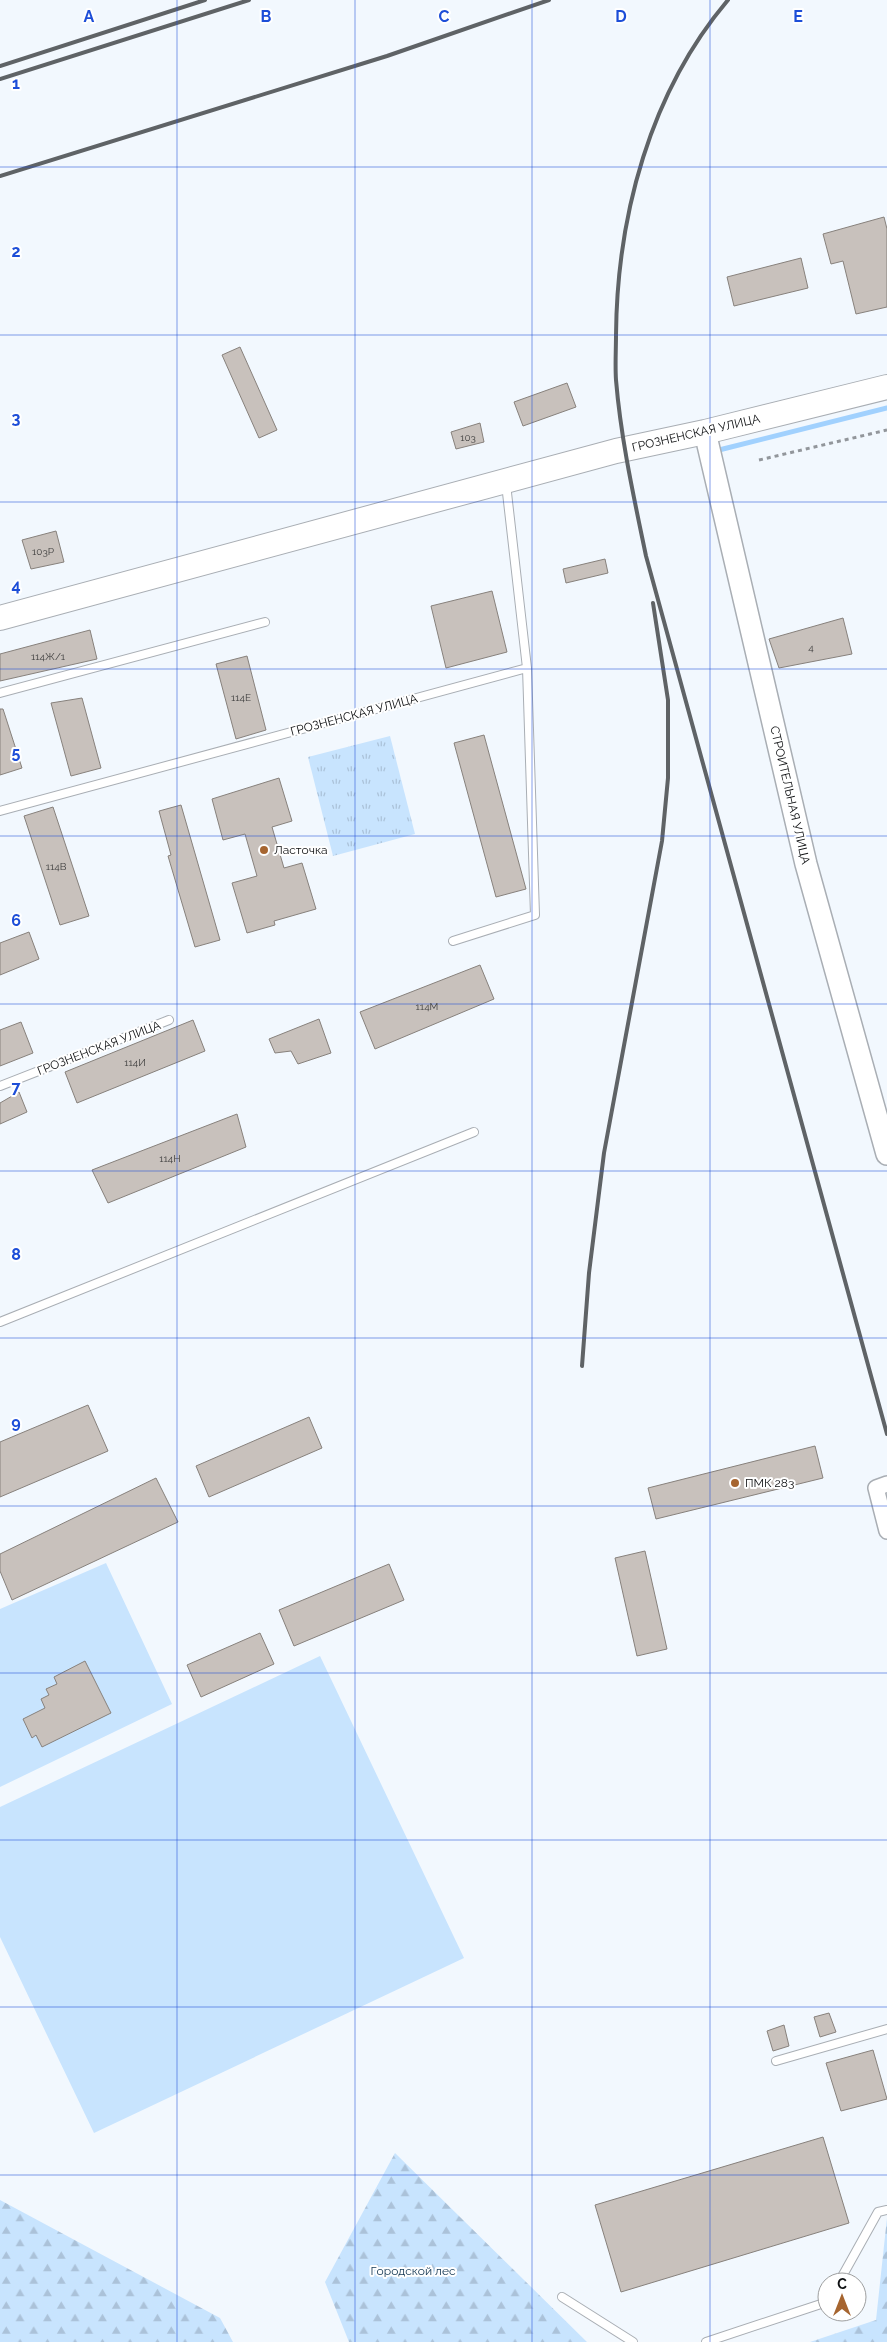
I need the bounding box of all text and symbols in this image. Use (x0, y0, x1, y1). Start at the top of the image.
text: A (84, 7, 95, 26)
text: B (261, 7, 272, 26)
text: C (439, 7, 450, 26)
text: D (615, 7, 627, 26)
text: E (793, 7, 803, 26)
text: 1 (12, 74, 20, 93)
text: 2 (11, 242, 21, 261)
text: 3 (12, 409, 21, 428)
street label: ГРОЗНЕНСКАЯ УЛИЦА (631, 411, 761, 455)
house number: 103 (460, 432, 476, 443)
house number: 103Р (32, 546, 54, 557)
text: 4 (11, 576, 21, 595)
house number: 4 (808, 642, 814, 653)
house number: 114Ж/1 (31, 651, 66, 662)
street label: ГРОЗНЕНСКАЯ УЛИЦА (289, 691, 419, 739)
house number: 114Е (231, 692, 251, 703)
street label: СТРОИТЕЛЬНАЯ УЛИЦА (767, 724, 813, 866)
text: 5 (12, 743, 21, 762)
place label: Ласточка (274, 843, 328, 857)
marker: Ласточка (258, 844, 270, 856)
house number: 114В (46, 861, 67, 872)
text: 6 (11, 911, 21, 930)
house number: 114М (416, 1001, 438, 1012)
street label: ГРОЗНЕНСКАЯ УЛИЦА (35, 1018, 163, 1078)
house number: 114И (124, 1057, 146, 1068)
text: 7 (12, 1078, 21, 1097)
house number: 114Н (159, 1153, 181, 1164)
text: 8 (11, 1245, 21, 1264)
text: 9 (11, 1413, 21, 1432)
place label: ПМК 283 (745, 1476, 794, 1490)
marker: ПМК 283 (729, 1477, 741, 1489)
park label: Городской лес (370, 2264, 456, 2278)
north arrow (817, 2272, 867, 2322)
text: С (837, 2276, 847, 2292)

